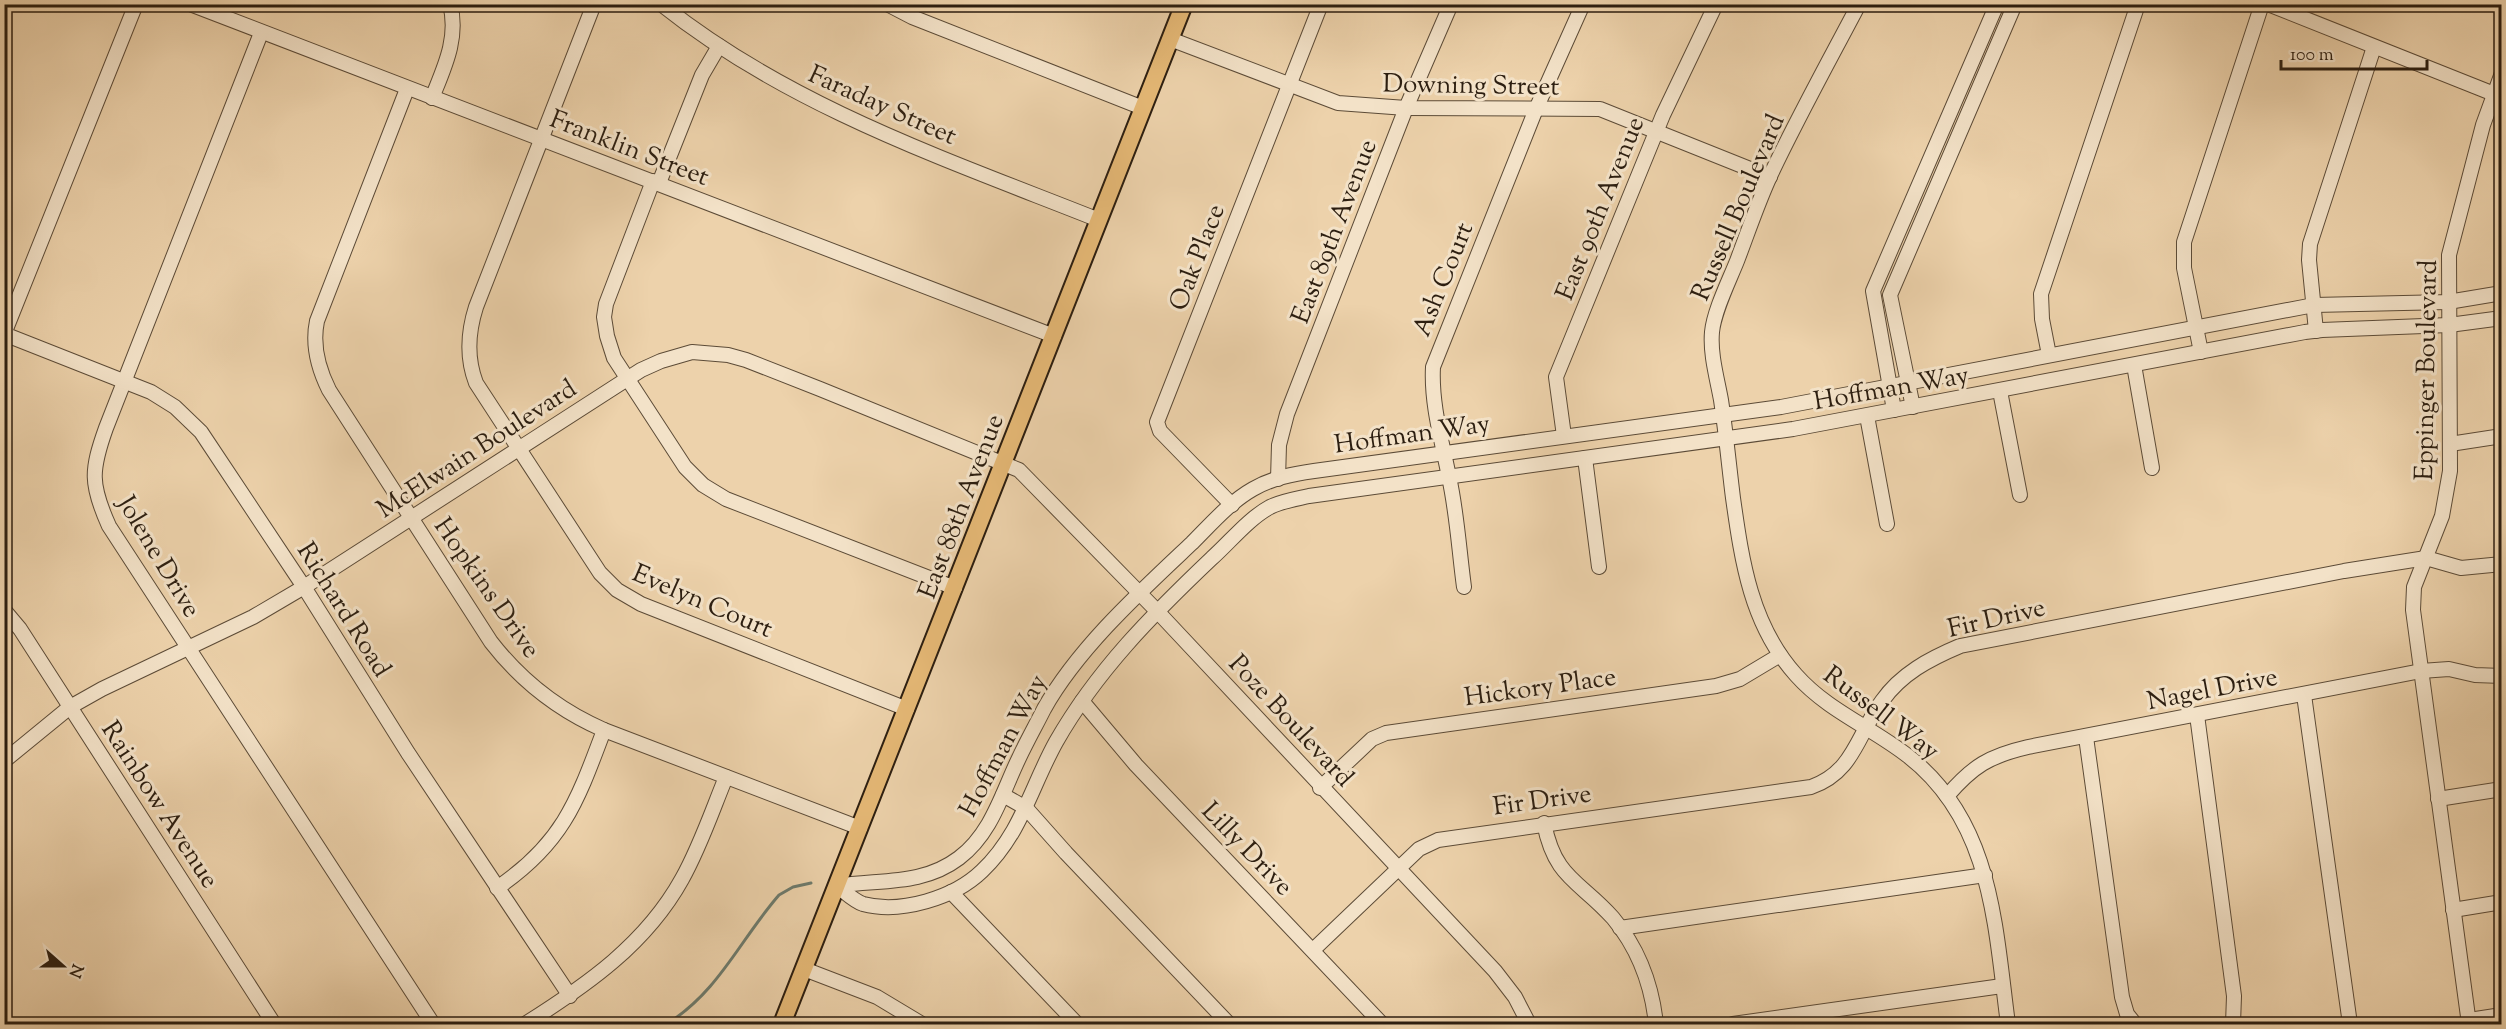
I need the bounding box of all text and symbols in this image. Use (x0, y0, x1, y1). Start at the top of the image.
scale bar (2281, 33, 2426, 71)
text: 100 m (2290, 43, 2334, 69)
street label: Faraday Street (802, 57, 962, 156)
street label: Downing Street (1382, 66, 1560, 107)
street label: Franklin Street (544, 102, 714, 197)
street label: Russell Boulevard (1683, 109, 1795, 307)
street label: East 90th Avenue (1548, 112, 1655, 306)
street label: East 89th Avenue (1283, 135, 1387, 329)
street label: Oak Place (1161, 199, 1236, 316)
street label: Ash Court (1405, 217, 1484, 343)
street label: Eppinger Boulevard (2407, 259, 2448, 481)
street label: Hoffman Way (1811, 358, 1972, 421)
street label: McElwain Boulevard (370, 371, 585, 529)
street label: Hoffman Way (1332, 406, 1493, 465)
street label: East 88th Avenue (910, 409, 1015, 605)
street label: Jolene Drive (106, 488, 209, 625)
street label: Hopkins Drive (424, 511, 548, 666)
street label: Richard Road (287, 536, 399, 685)
street label: Evelyn Court (626, 556, 778, 649)
street label: Fir Drive (1944, 590, 2049, 649)
street label: Poze Boulevard (1219, 647, 1362, 796)
street label: Russell Way (1815, 658, 1946, 770)
street label: Hickory Place (1462, 660, 1619, 717)
street label: Nagel Drive (2144, 660, 2281, 721)
street label: Hoffman Way (951, 668, 1057, 824)
street label: Rainbow Avenue (91, 714, 227, 896)
street label: Fir Drive (1491, 776, 1594, 827)
street label: Lilly Drive (1192, 794, 1301, 905)
north arrow (33, 936, 93, 996)
text: N (62, 960, 88, 981)

